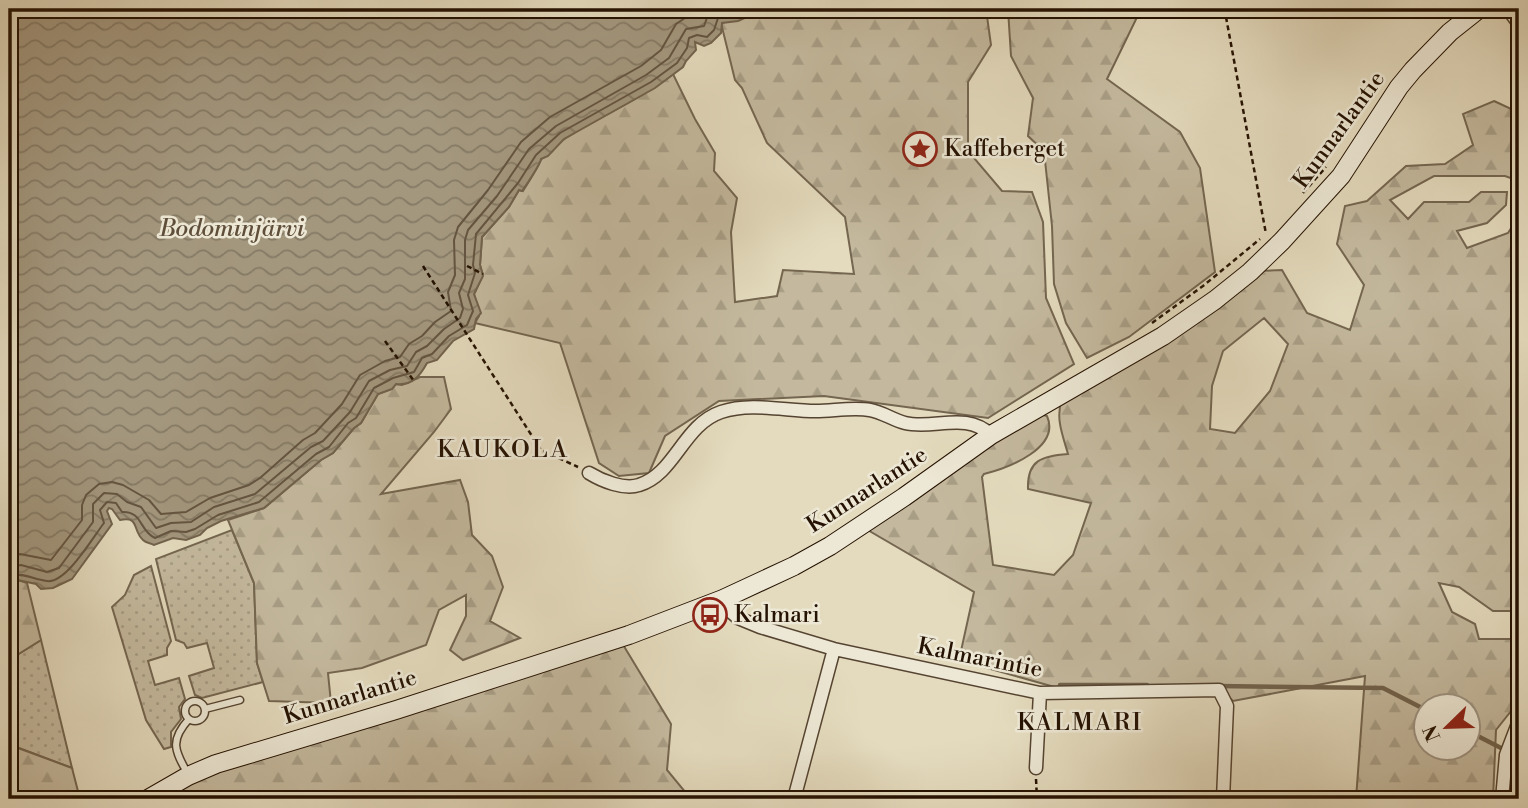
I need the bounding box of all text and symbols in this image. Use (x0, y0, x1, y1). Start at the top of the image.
street label: Kunnarlantie (1287, 66, 1391, 194)
place icon: Kaffeberget (901, 130, 939, 168)
place label: Kaffeberget (944, 135, 1065, 163)
water label: Bodominjärvi (158, 214, 305, 244)
district label: KAUKOLA (437, 435, 569, 465)
street label: Kunnarlantie (801, 441, 933, 539)
bus stop icon: Kalmari (691, 596, 729, 634)
place label: Kalmari (734, 601, 820, 629)
street label: Kalmarintie (915, 632, 1045, 684)
street label: Kunnarlantie (280, 663, 420, 731)
north arrow (1412, 692, 1482, 762)
district label: KALMARI (1017, 708, 1143, 738)
text: N (1418, 722, 1446, 745)

